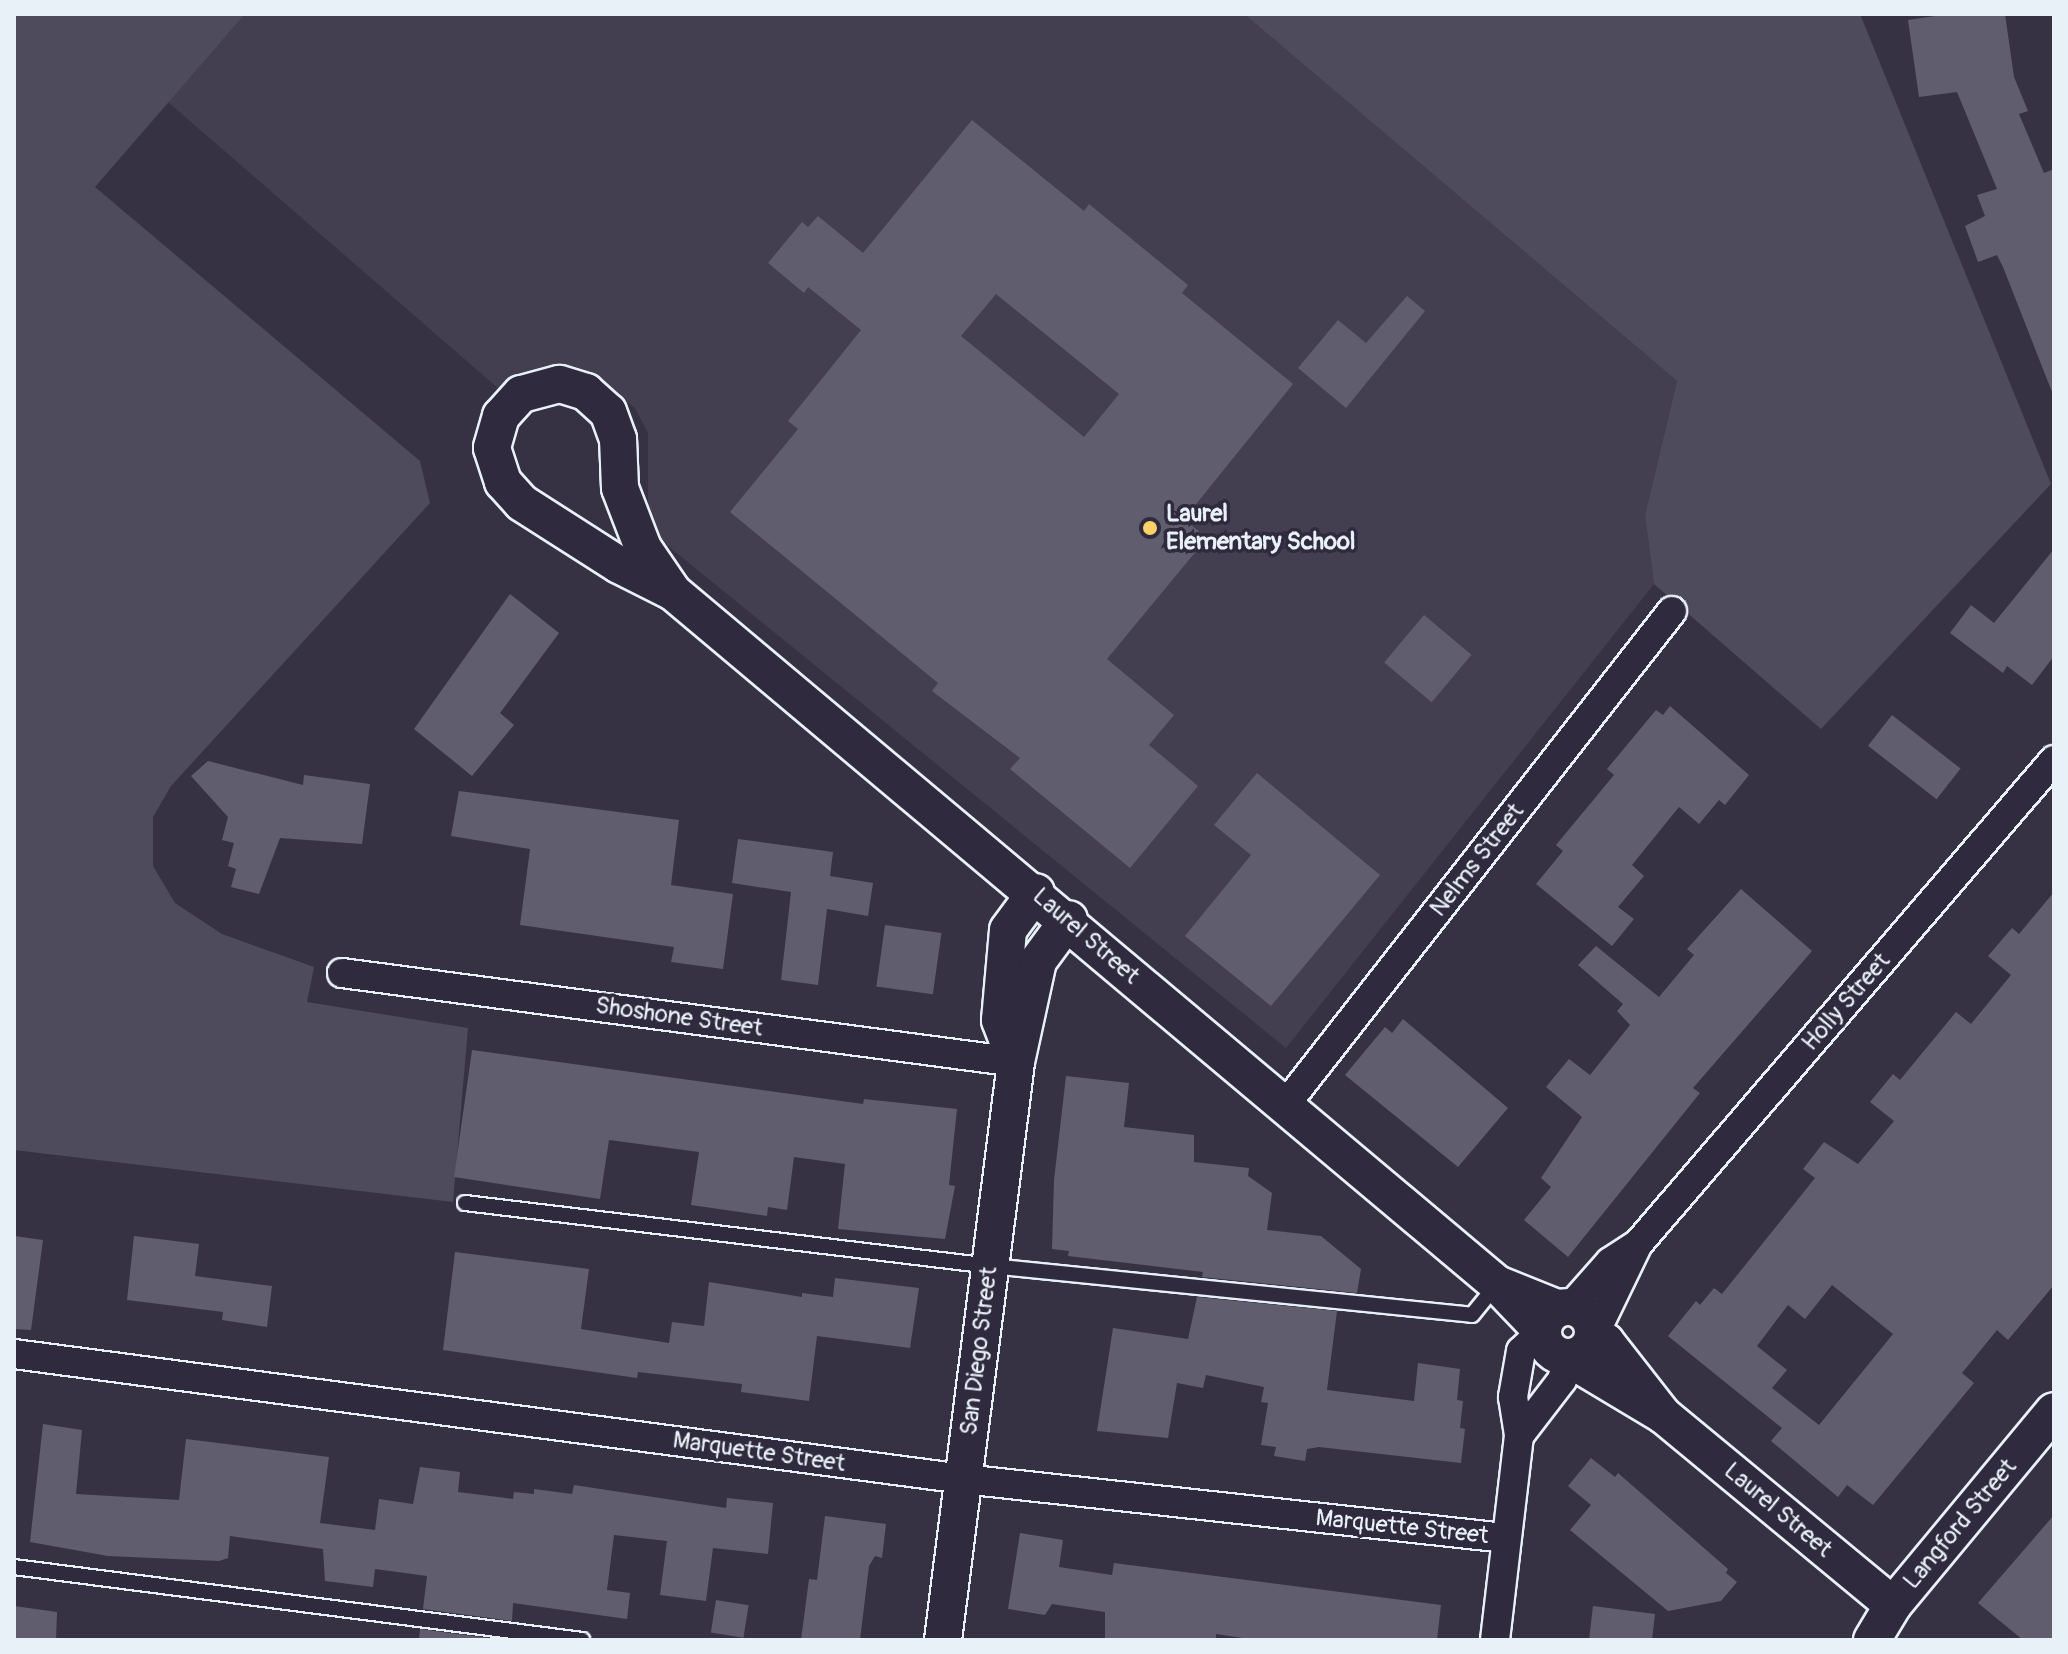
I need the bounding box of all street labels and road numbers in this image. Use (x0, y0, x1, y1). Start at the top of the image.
street label: Nelms Street (1424, 798, 1530, 922)
street label: Laurel Street (1027, 882, 1145, 990)
street label: Holly Street (1796, 947, 1896, 1057)
street label: Shoshone Street (594, 991, 764, 1043)
street label: San Diego Street (954, 1265, 1004, 1437)
street label: Marquette Street (671, 1426, 847, 1478)
street label: Langford Street (1897, 1453, 2023, 1595)
street label: Laurel Street (1718, 1456, 1838, 1564)
street label: Marquette Street (1314, 1504, 1490, 1550)

